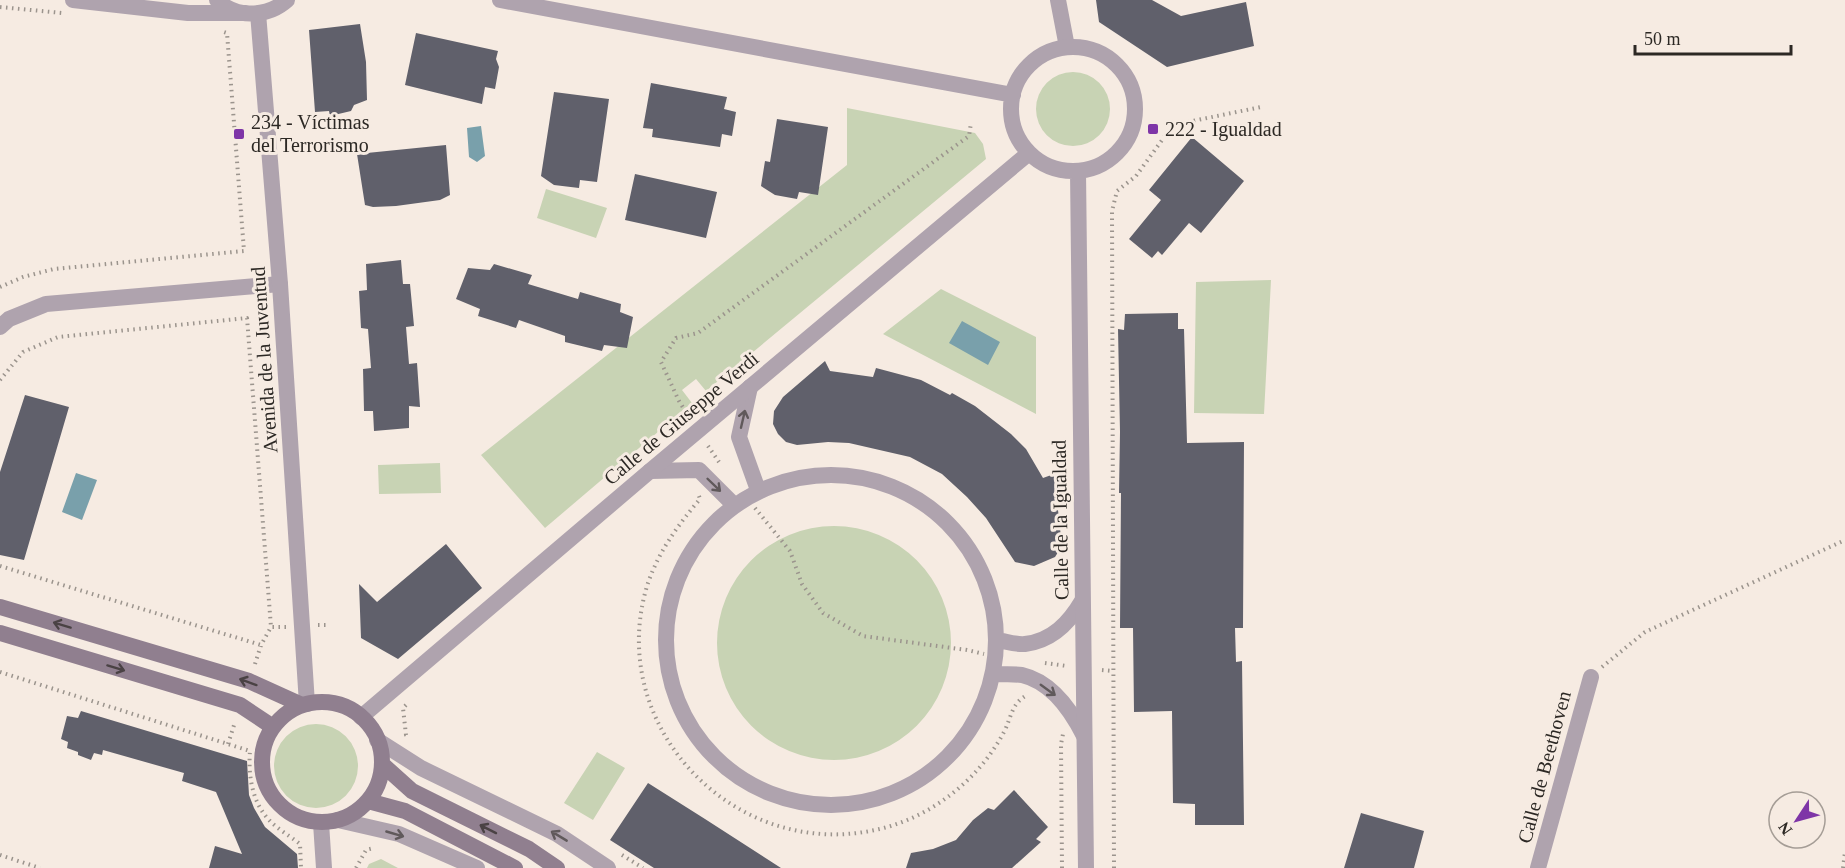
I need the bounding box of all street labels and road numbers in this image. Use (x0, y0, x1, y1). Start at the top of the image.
street label: Avenida de la Juventud (247, 266, 281, 454)
street label: Calle de Giuseppe Verdi (599, 347, 764, 490)
street label: Calle de la Igualdad (1048, 440, 1073, 600)
street label: Calle de Beethoven (1513, 689, 1575, 845)

